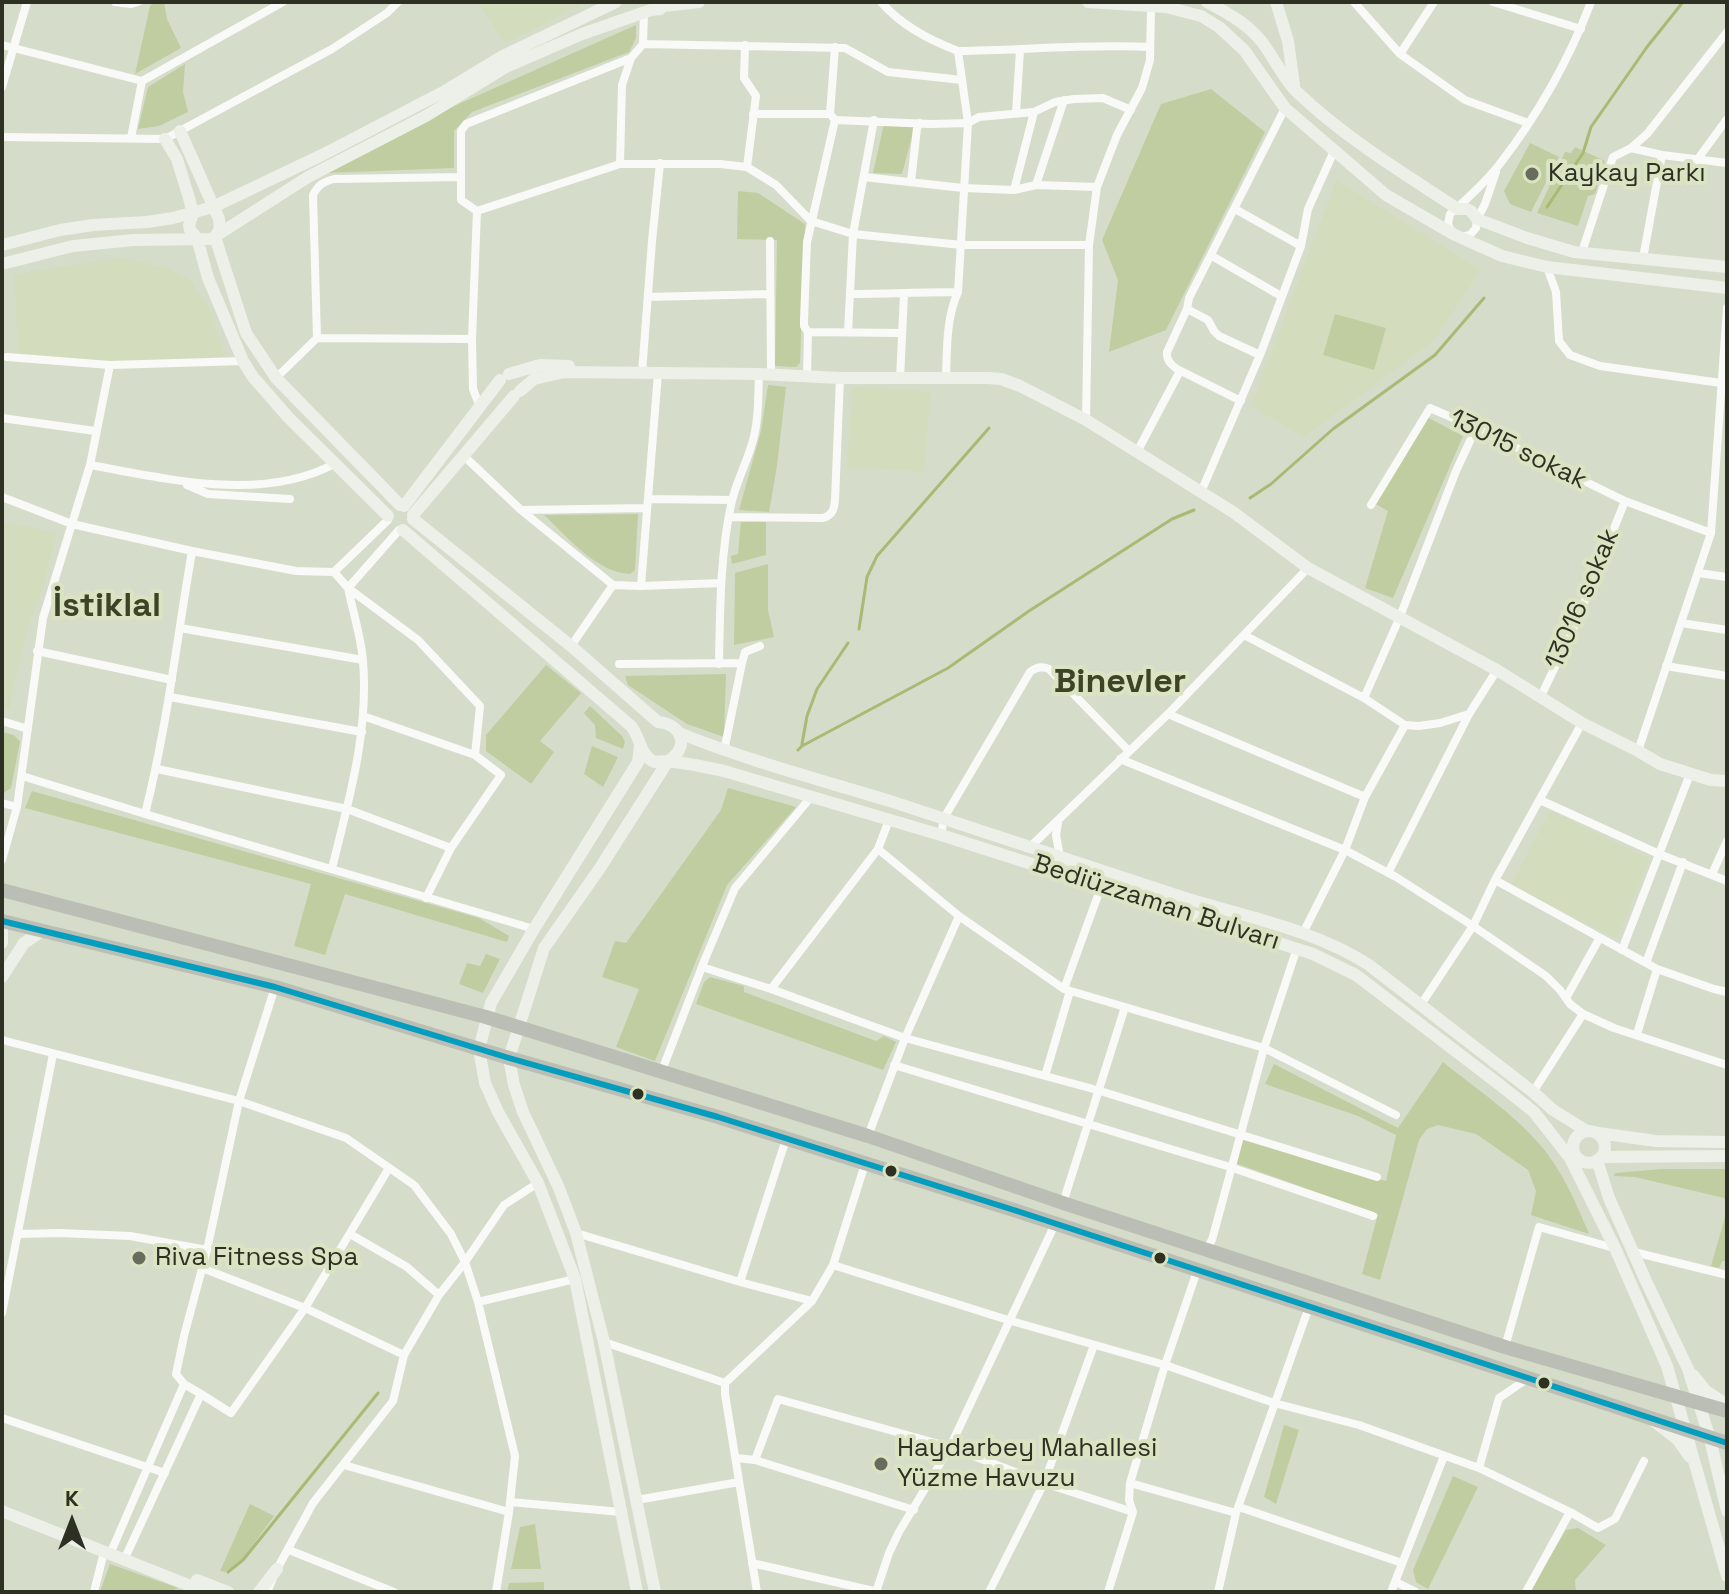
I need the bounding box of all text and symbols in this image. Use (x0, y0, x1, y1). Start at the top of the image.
place label: Kaykay Parkı (1548, 158, 1706, 190)
marker: Kaykay Parkı (1523, 165, 1541, 183)
street label: 13015 sokak (1444, 403, 1592, 497)
street label: 13016 sokak (1540, 524, 1626, 674)
district label: İstiklal (53, 587, 161, 627)
district label: Binevler (1054, 663, 1186, 703)
street label: Bediüzzaman Bulvarı (1029, 848, 1283, 958)
unlabelled marker (630, 1086, 646, 1102)
unlabelled marker (883, 1163, 899, 1179)
place label: Riva Fitness Spa (155, 1242, 358, 1274)
marker: Riva Fitness Spa (130, 1249, 148, 1267)
unlabelled marker (1152, 1250, 1168, 1266)
unlabelled marker (1536, 1375, 1552, 1391)
place label: Haydarbey Mahallesi Yüzme Havuzu (897, 1433, 1157, 1494)
marker: Haydarbey Mahallesi Yüzme Havuzu (872, 1455, 890, 1473)
north arrow (32, 1482, 112, 1562)
text: K (65, 1484, 79, 1512)

